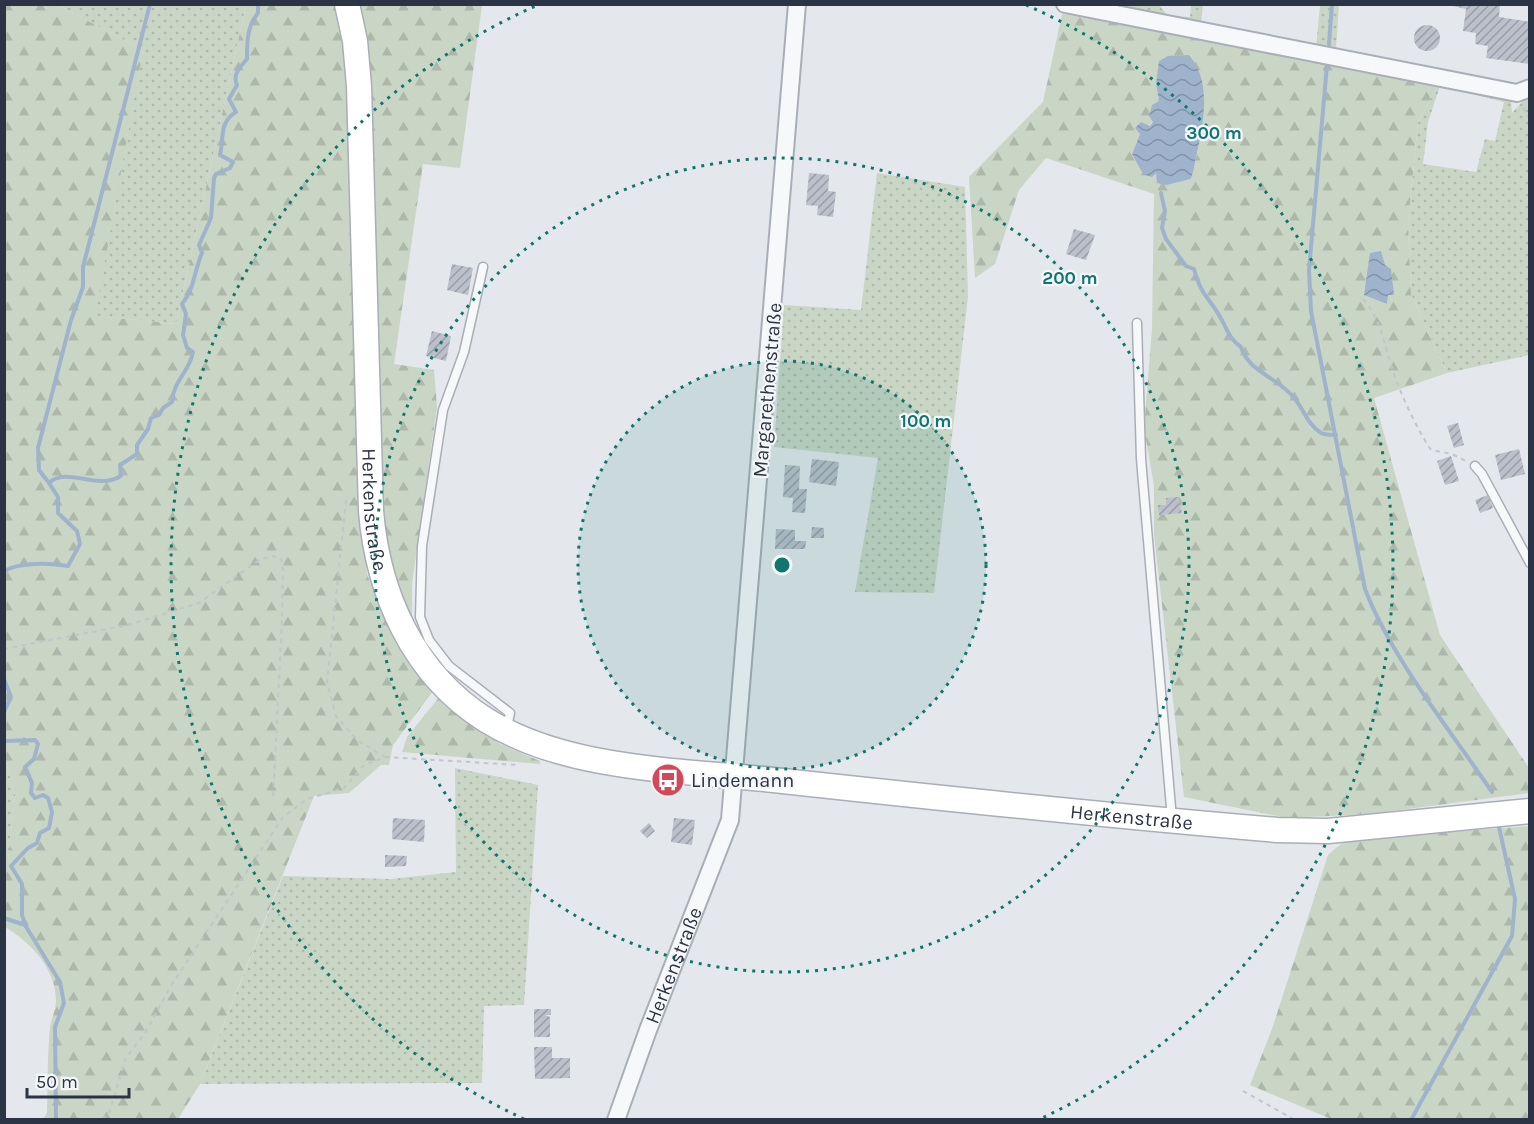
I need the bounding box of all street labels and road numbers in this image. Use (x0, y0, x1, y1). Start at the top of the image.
street label: Margarethenstraße (748, 302, 787, 478)
street label: Herkenstraße (357, 448, 392, 573)
street label: Herkenstraße (1069, 800, 1194, 835)
street label: Herkenstraße (641, 904, 707, 1027)

